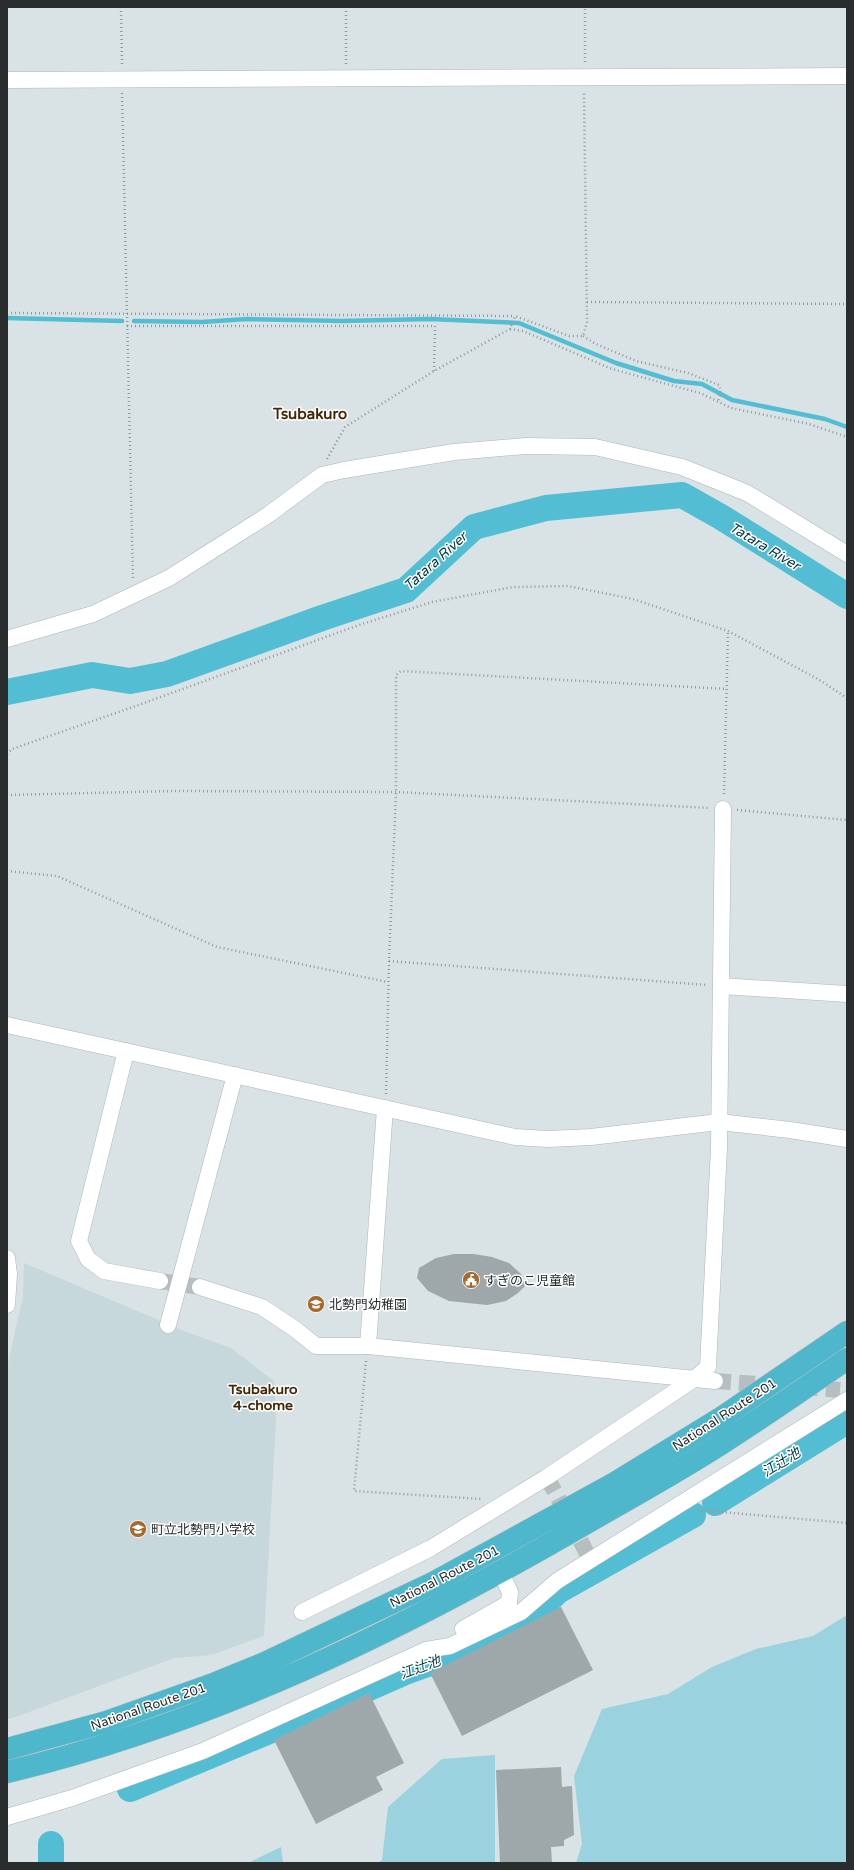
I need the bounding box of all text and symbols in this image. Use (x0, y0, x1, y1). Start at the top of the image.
district label: Tsubakuro (272, 405, 347, 423)
water label: Tatara River (726, 519, 804, 575)
water label: Tatara River (400, 527, 472, 594)
public building icon: すぎのこ児童館 (461, 1270, 481, 1290)
place label: すぎのこ児童館 (484, 1273, 575, 1289)
school or university icon: 北勢門幼稚園 (306, 1294, 326, 1314)
place label: 北勢門幼稚園 (329, 1297, 407, 1313)
street label: National Route 201 (670, 1375, 780, 1454)
district label: Tsubakuro 4-chome (227, 1381, 298, 1414)
water label: 江辻池 (759, 1443, 805, 1481)
school or university icon: 町立北勢門小学校 (128, 1519, 148, 1539)
place label: 町立北勢門小学校 (151, 1522, 255, 1538)
street label: National Route 201 (387, 1542, 502, 1611)
water label: 江辻池 (398, 1652, 445, 1683)
street label: National Route 201 (89, 1680, 208, 1734)

